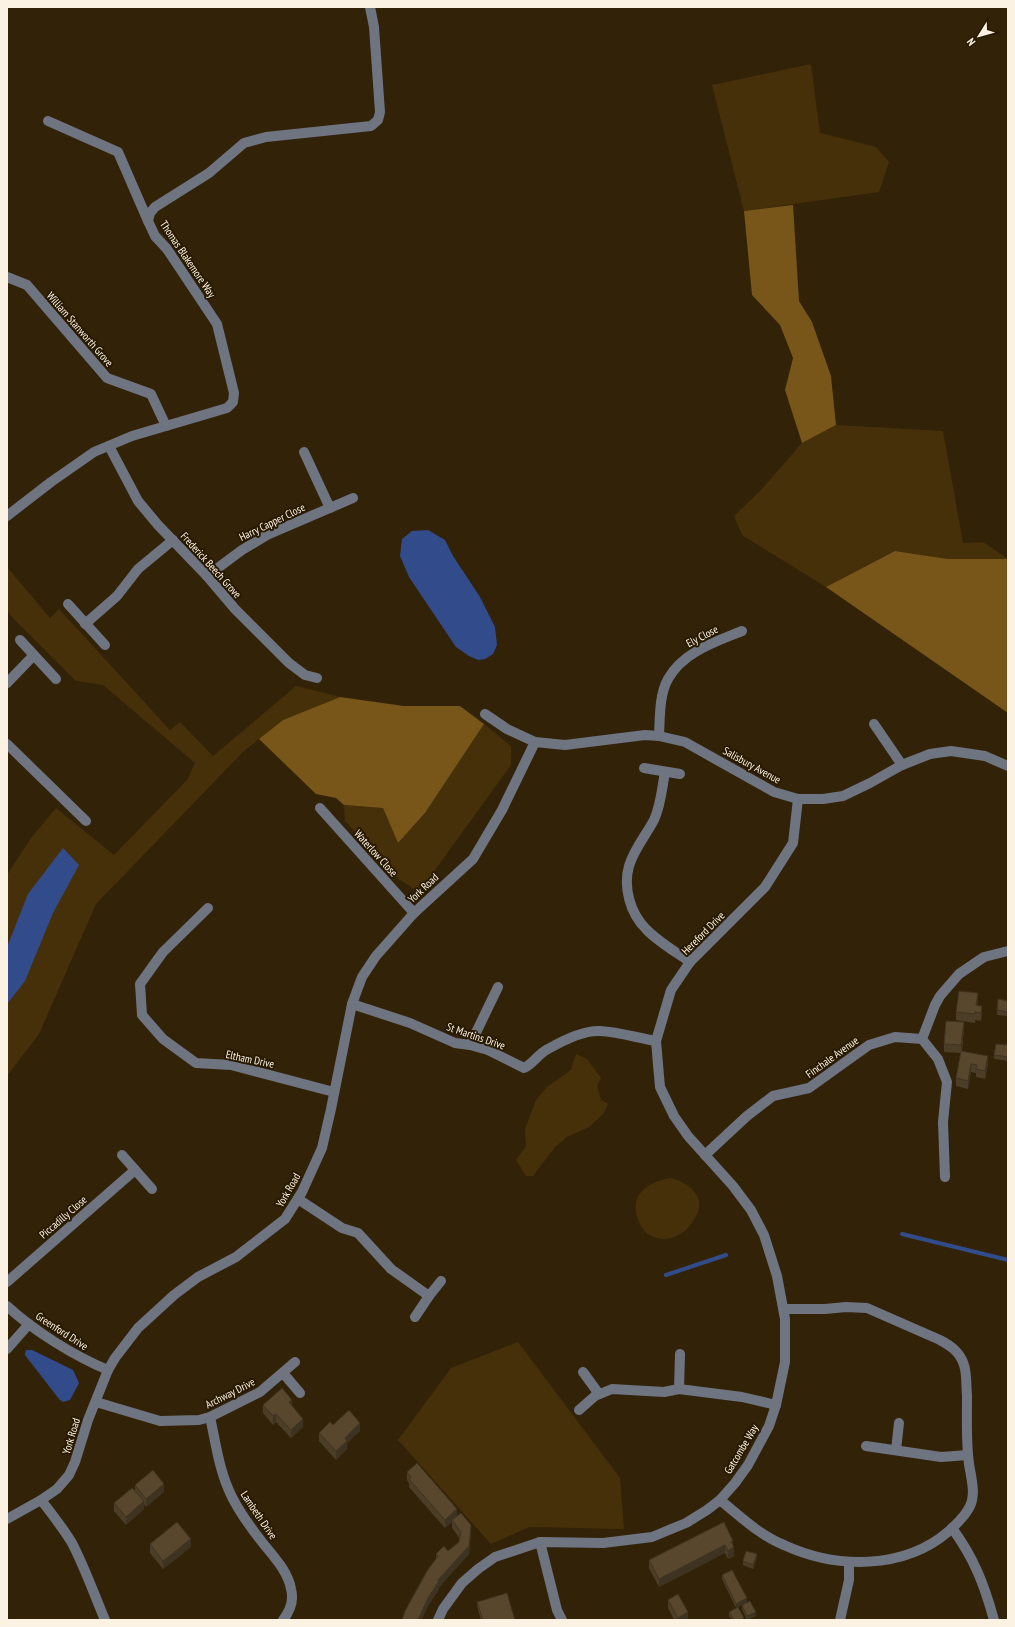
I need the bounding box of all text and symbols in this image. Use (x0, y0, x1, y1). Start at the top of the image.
north arrow (959, 16, 999, 56)
text: N (964, 35, 978, 49)
street label: Thomas Blakemore Way (157, 218, 219, 301)
street label: William Stanworth Grove (44, 289, 117, 370)
street label: Harry Capper Close (237, 500, 308, 544)
street label: Frederick Beech Grove (178, 529, 245, 601)
street label: Ely Close (684, 622, 721, 650)
street label: Salisbury Avenue (721, 743, 784, 787)
street label: Waterlow Close (351, 827, 401, 880)
street label: York Road (405, 870, 442, 906)
street label: Hereford Drive (678, 908, 728, 958)
street label: St Martins Drive (445, 1019, 508, 1053)
street label: Finchale Avenue (803, 1033, 862, 1081)
street label: Eltham Drive (225, 1047, 276, 1071)
street label: York Road (273, 1170, 303, 1210)
street label: Piccadilly Close (36, 1192, 90, 1241)
street label: Greenford Drive (33, 1309, 91, 1353)
street label: Archway Drive (203, 1374, 258, 1411)
street label: York Road (59, 1416, 83, 1456)
street label: Gatcombe Way (721, 1421, 762, 1476)
street label: Lambeth Drive (238, 1488, 281, 1542)

